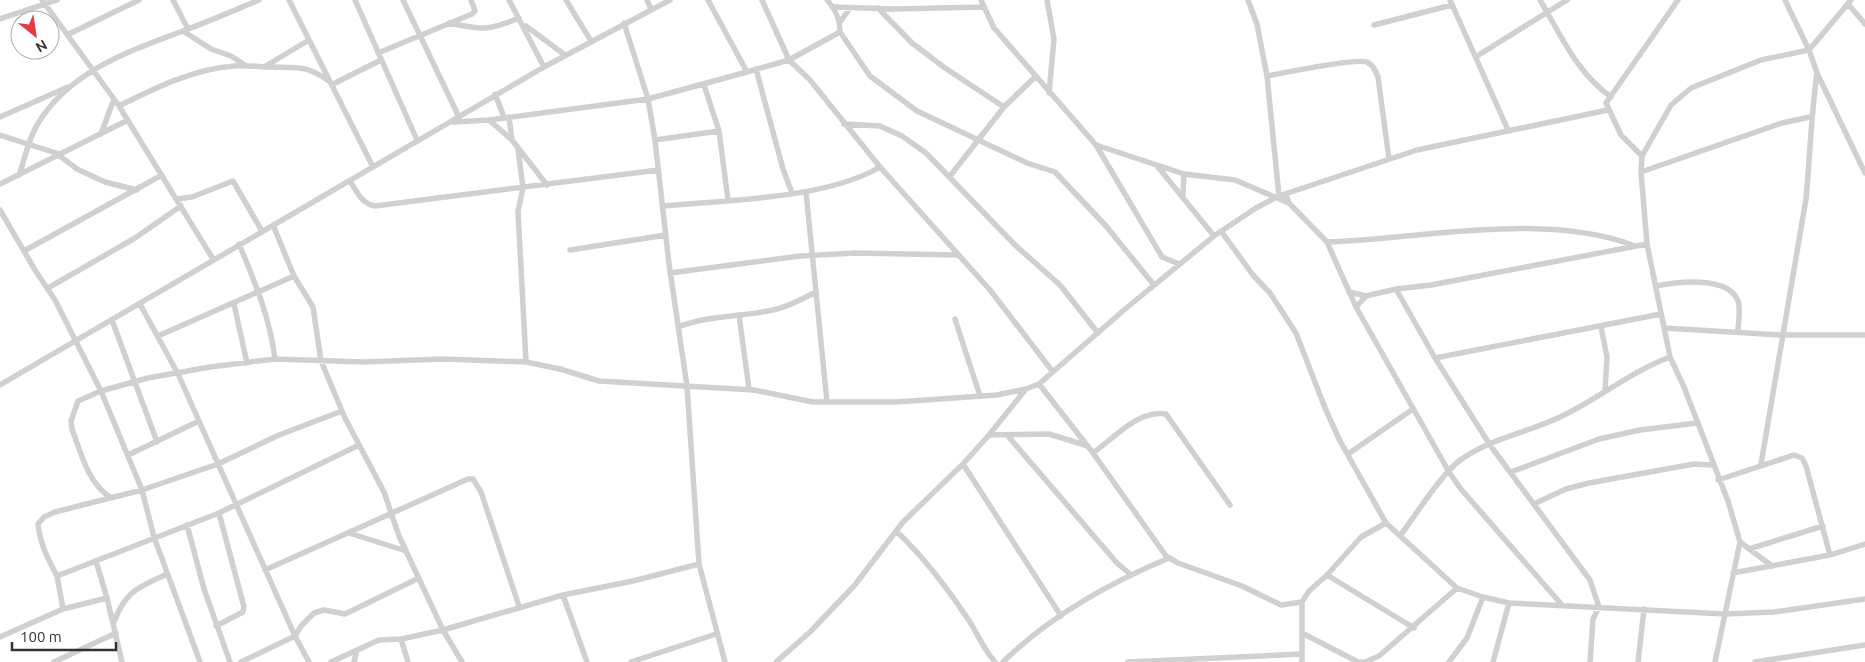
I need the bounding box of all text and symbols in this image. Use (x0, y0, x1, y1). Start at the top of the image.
north arrow (10, 10, 60, 60)
text: N (33, 37, 50, 56)
scale bar (12, 620, 116, 652)
text: 100 m (20, 628, 62, 645)

